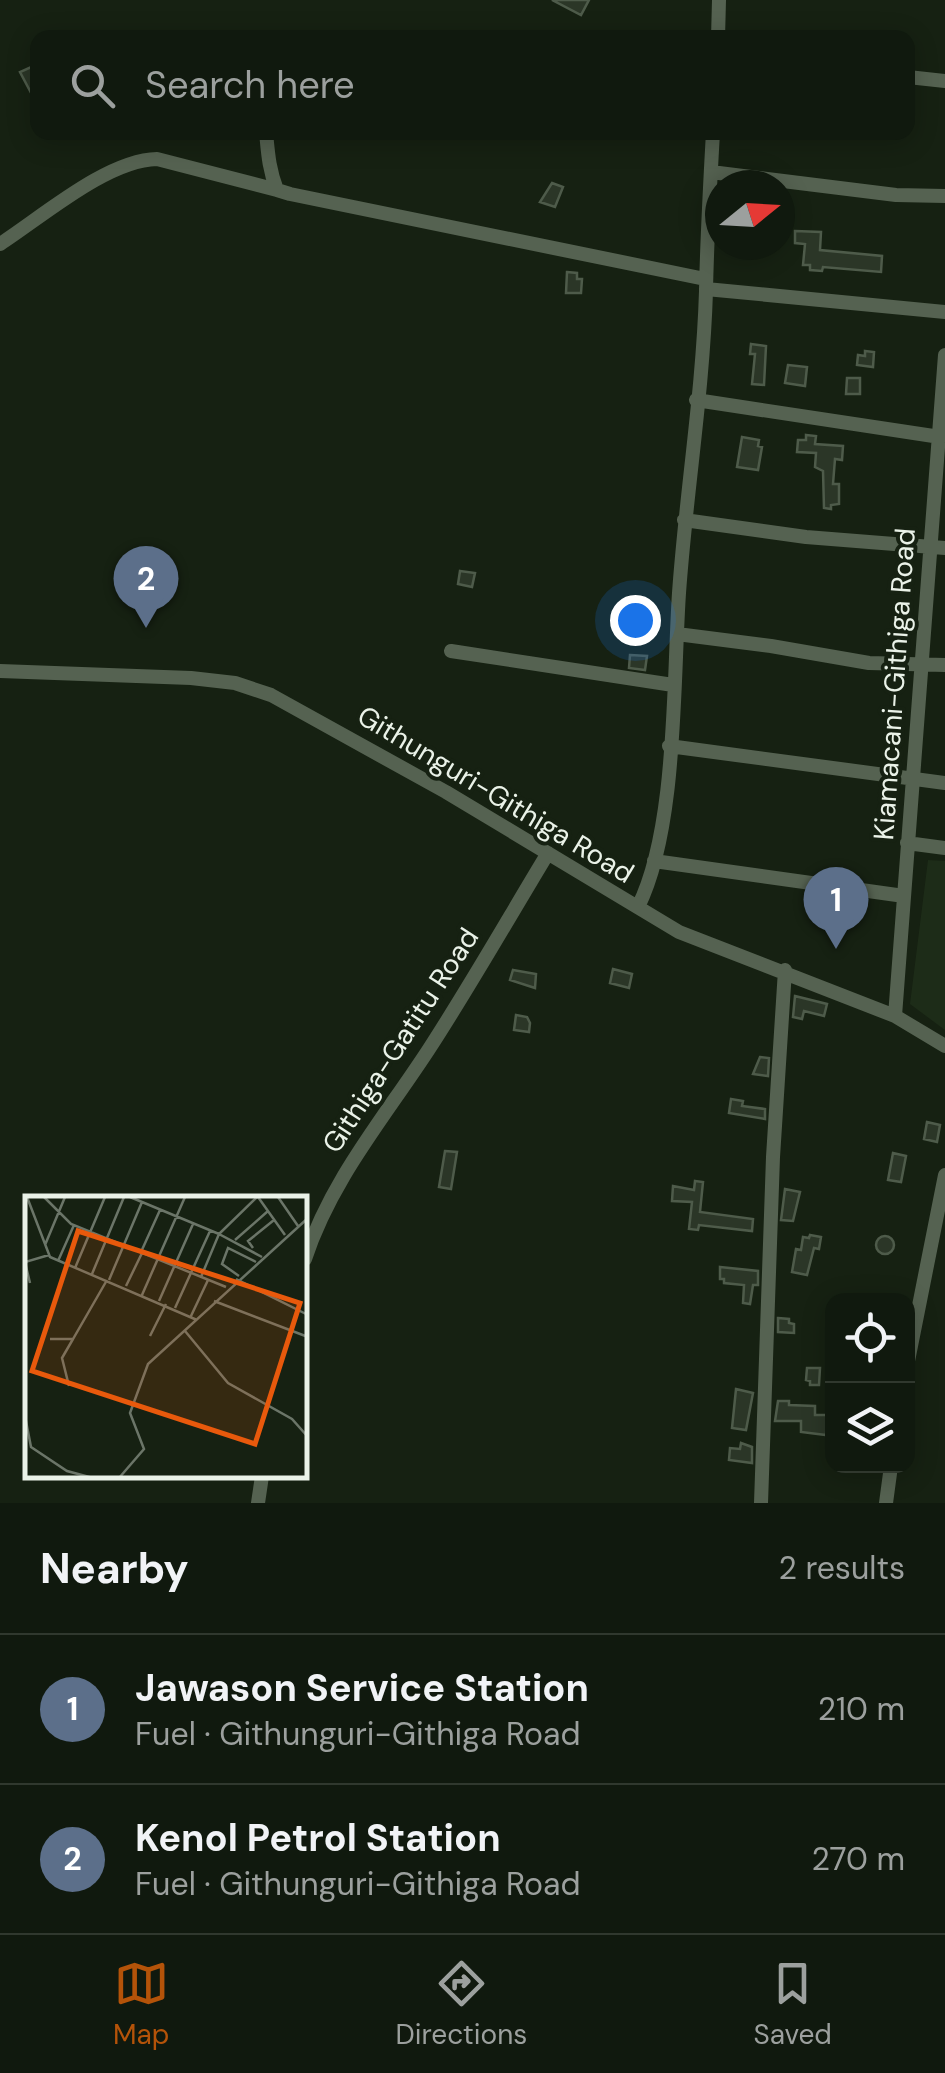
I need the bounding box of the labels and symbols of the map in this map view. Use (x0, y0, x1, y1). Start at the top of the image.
north arrow (705, 170, 795, 260)
street label: Kiamacani-Githiga Road (865, 527, 924, 841)
pin: 2 (114, 546, 178, 628)
your location (610, 595, 661, 646)
street label: Githunguri-Githiga Road (351, 697, 641, 892)
pin: 1 (804, 866, 868, 949)
street label: Githiga-Gatitu Road (314, 921, 487, 1160)
inset map (25, 1196, 308, 1478)

